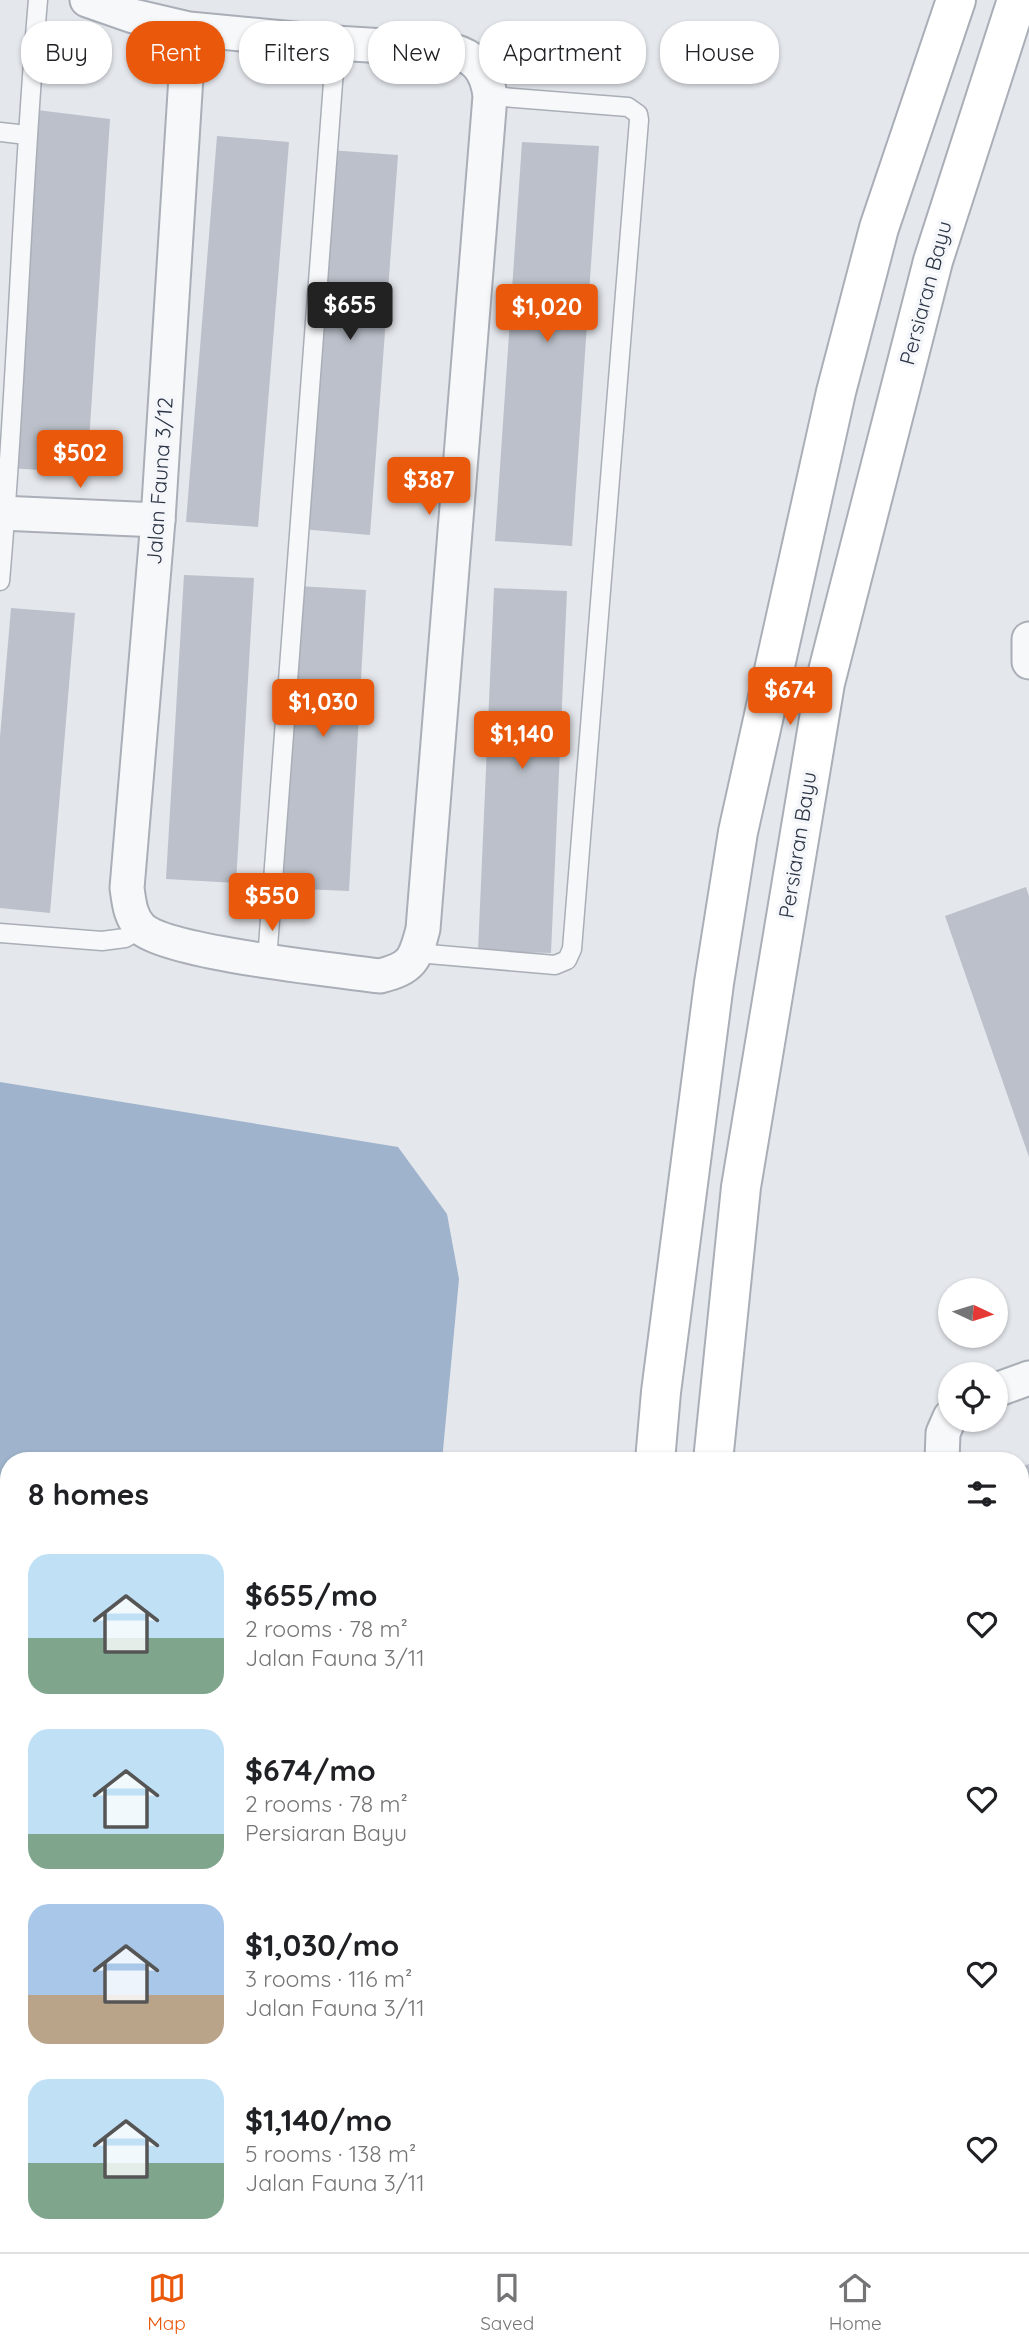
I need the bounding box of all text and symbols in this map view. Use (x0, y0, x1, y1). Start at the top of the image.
chip: Buy (21, 21, 112, 84)
chip: Rent (126, 21, 225, 84)
chip: Filters (239, 21, 354, 84)
chip: New (368, 21, 465, 84)
chip: Apartment (479, 21, 646, 84)
chip: House (660, 21, 779, 84)
street label: Persiaran Bayu (893, 218, 957, 368)
pin: $655 (309, 282, 391, 342)
pin: $1,020 (490, 284, 604, 344)
text: $655 (324, 290, 376, 319)
text: $1,020 (512, 292, 582, 321)
street label: Jalan Fauna 3/12 (140, 396, 178, 566)
pin: $502 (39, 430, 121, 490)
text: $502 (53, 438, 107, 467)
pin: $387 (388, 458, 470, 517)
text: $387 (403, 465, 455, 494)
pin: $674 (749, 668, 831, 727)
text: $674 (764, 675, 816, 704)
pin: $1,030 (266, 680, 380, 739)
text: $1,030 (288, 687, 358, 716)
pin: $1,140 (465, 712, 579, 771)
text: $1,140 (490, 719, 554, 748)
street label: Persiaran Bayu (773, 770, 821, 920)
pin: $550 (231, 874, 313, 933)
text: $550 (245, 881, 299, 910)
north arrow (938, 1278, 1008, 1348)
map controls (938, 1278, 1008, 1432)
button: locate (938, 1362, 1008, 1432)
text: 8 homes (28, 1475, 149, 1513)
icon: filters (963, 1475, 1001, 1513)
text: $655/mo (245, 1576, 377, 1614)
icon: home (84, 1582, 168, 1666)
icon: heart (963, 1605, 1001, 1643)
text: 2 rooms · 78 m² (245, 1614, 408, 1643)
text: Jalan Fauna 3/11 (245, 1643, 425, 1672)
text: $674/mo (245, 1751, 376, 1789)
icon: home (84, 1757, 168, 1841)
icon: heart (963, 1780, 1001, 1818)
text: 2 rooms · 78 m² (245, 1789, 408, 1818)
text: Persiaran Bayu (245, 1818, 407, 1847)
text: $1,030/mo (245, 1926, 399, 1964)
icon: home (84, 1932, 168, 2016)
icon: heart (963, 1955, 1001, 1993)
text: 3 rooms · 116 m² (245, 1964, 412, 1993)
text: Jalan Fauna 3/11 (245, 1993, 425, 2022)
text: $1,140/mo (245, 2101, 392, 2139)
icon: home (84, 2107, 168, 2191)
icon: heart (963, 2130, 1001, 2168)
text: 5 rooms · 138 m² (245, 2139, 416, 2168)
text: Jalan Fauna 3/11 (245, 2168, 425, 2197)
tab: Map (147, 2269, 186, 2335)
tab: Saved (480, 2269, 534, 2335)
tab: Home (829, 2269, 882, 2335)

